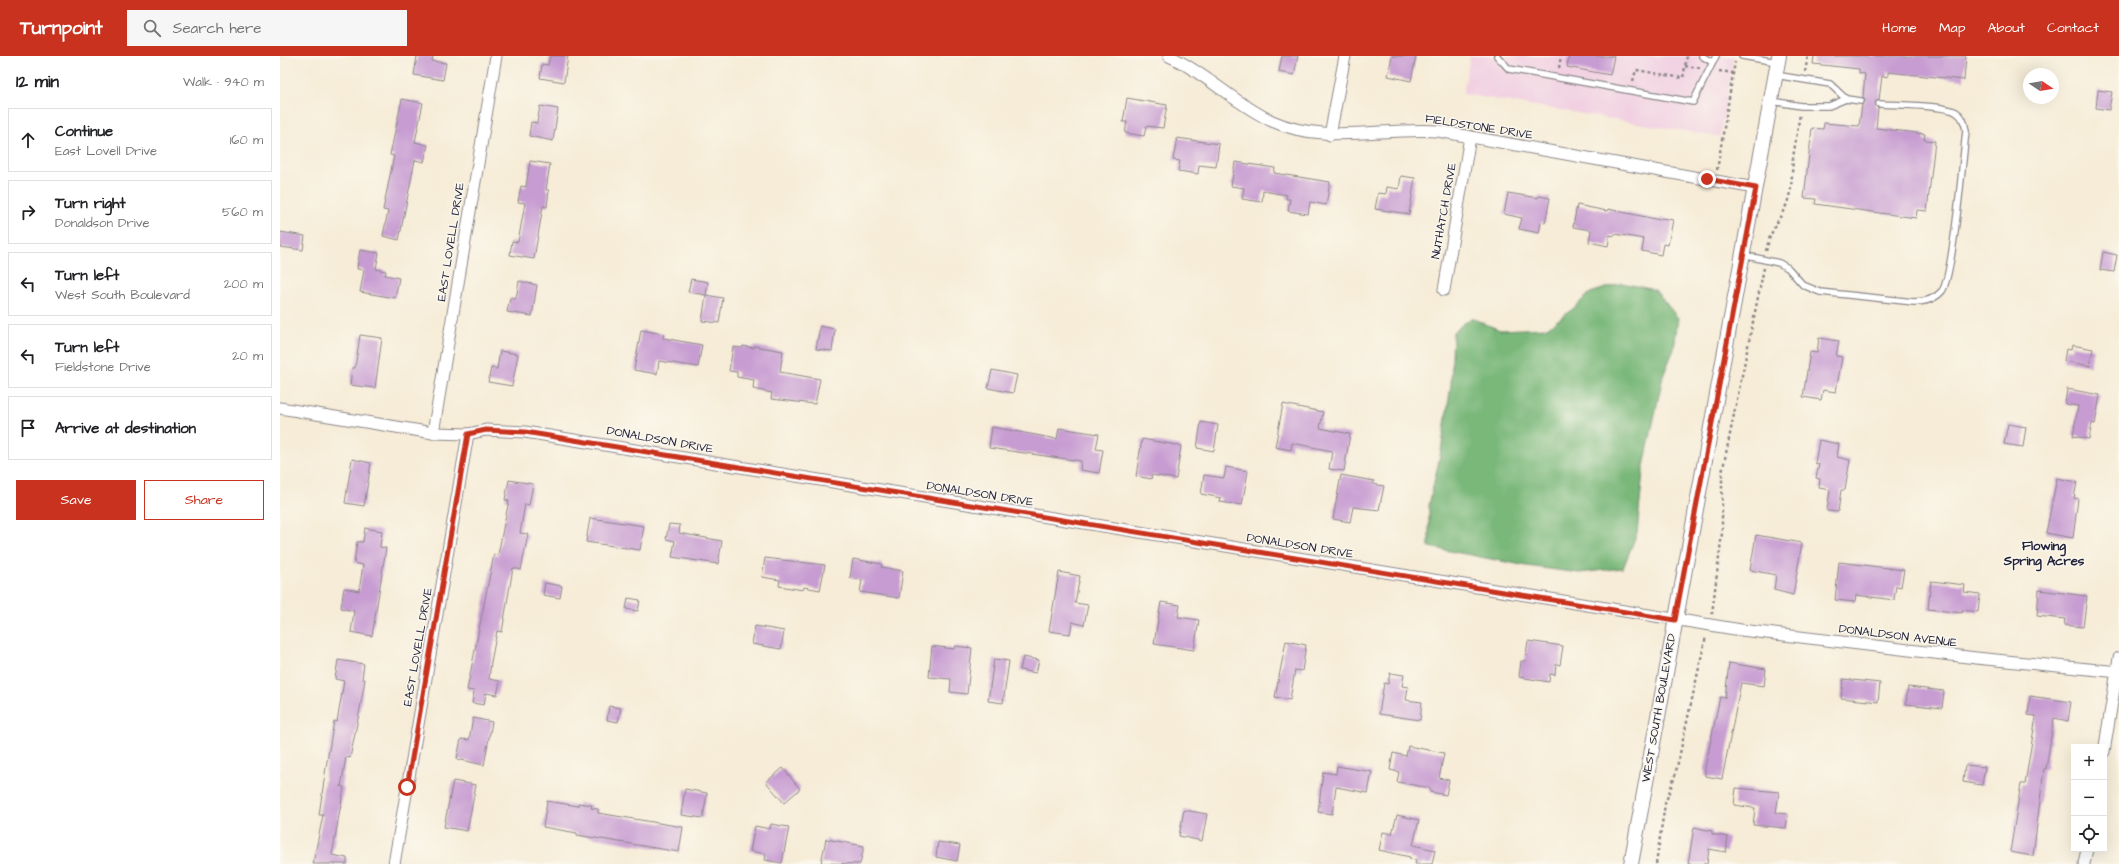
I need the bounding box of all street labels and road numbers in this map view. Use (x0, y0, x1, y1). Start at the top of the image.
street label: FIELDSTONE DRIVE (1424, 110, 1534, 144)
street label: NUTHATCH DRIVE (1427, 162, 1461, 260)
street label: EAST LOVELL DRIVE (433, 181, 469, 303)
street label: DONALDSON DRIVE (605, 422, 715, 458)
street label: DONALDSON DRIVE (925, 477, 1035, 511)
street label: DONALDSON DRIVE (1245, 529, 1355, 563)
street label: EAST LOVELL DRIVE (399, 586, 437, 708)
street label: DONALDSON AVENUE (1838, 620, 1958, 652)
street label: WEST SOUTH BOULEVARD (1638, 632, 1680, 784)

